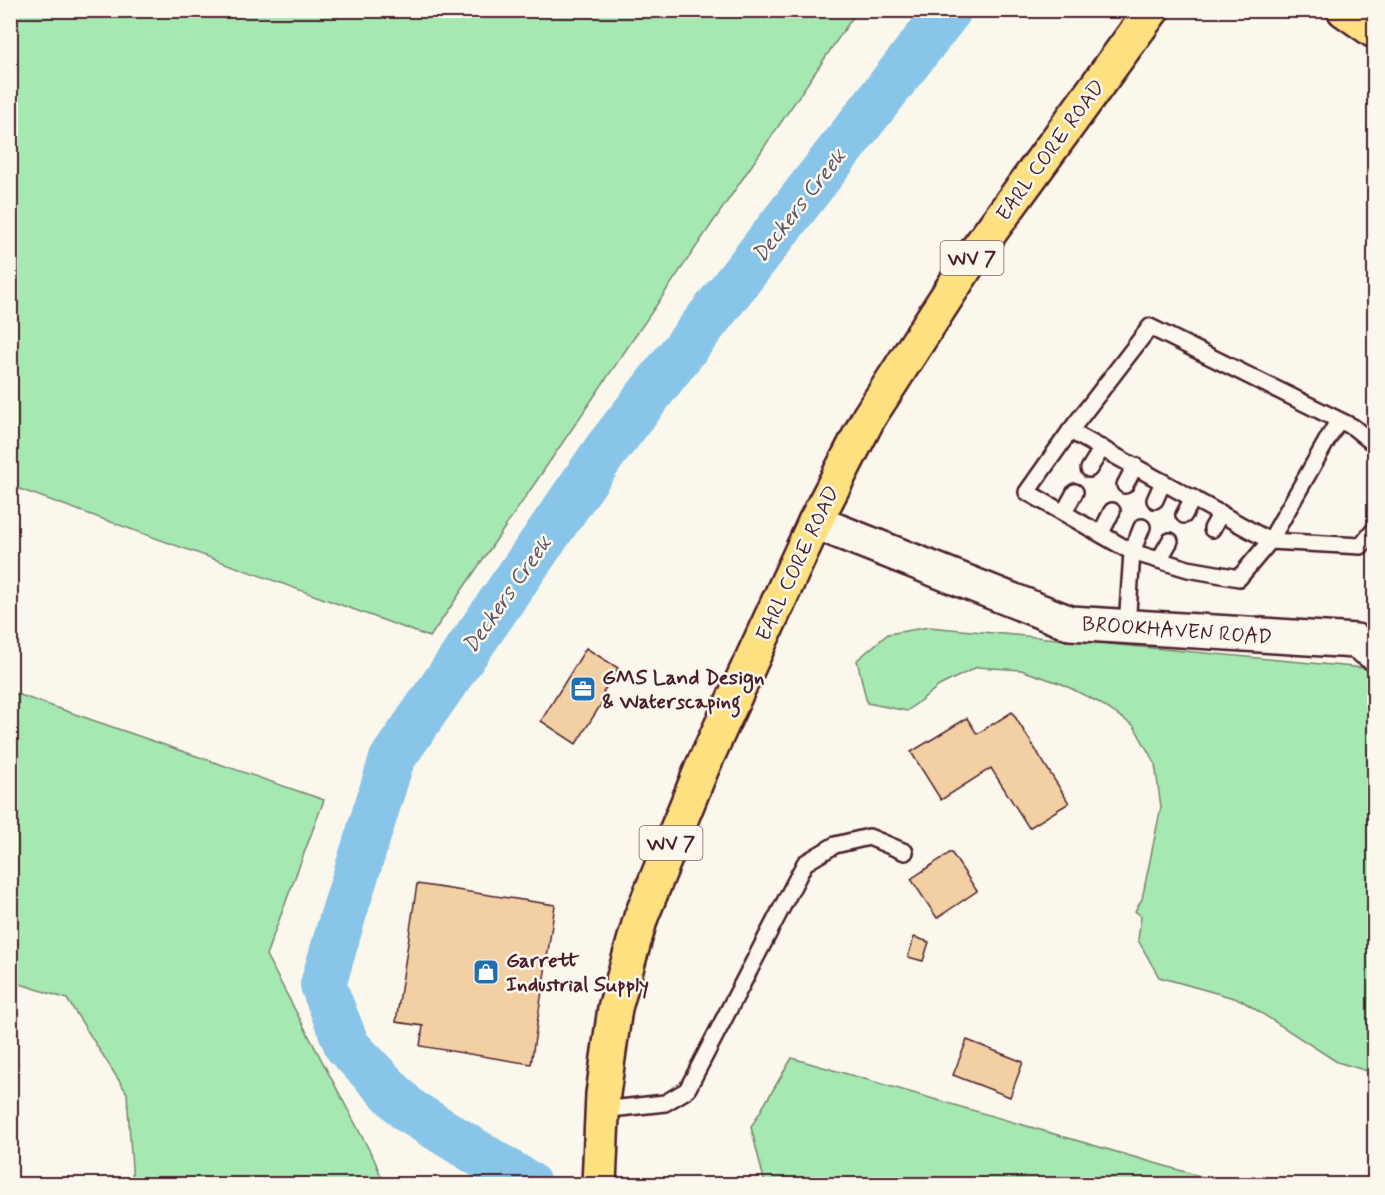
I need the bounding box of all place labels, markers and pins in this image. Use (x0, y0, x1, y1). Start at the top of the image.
place label: GMS Land Design & Waterscaping (602, 664, 764, 718)
office icon: GMS Land Design & Waterscaping (568, 674, 598, 704)
place label: Garrett Industrial Supply (506, 947, 649, 999)
shop icon: Garrett Industrial Supply (471, 957, 501, 987)

